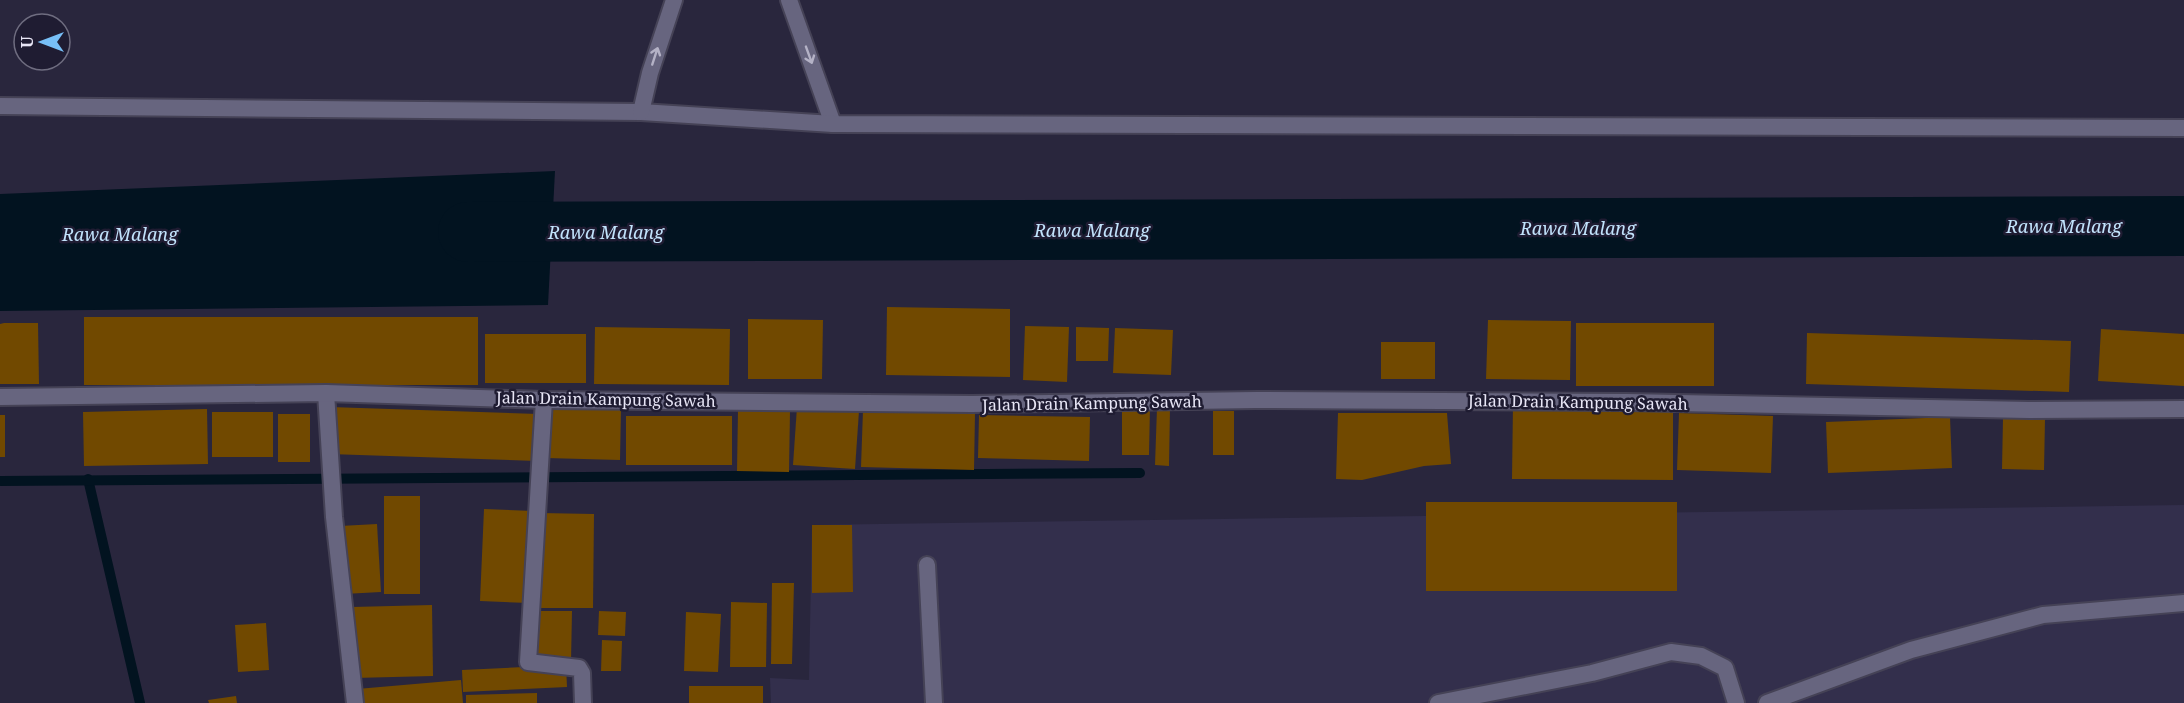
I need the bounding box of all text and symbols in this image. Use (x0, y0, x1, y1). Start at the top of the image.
north arrow (12, 12, 72, 72)
text: U (16, 36, 38, 48)
one-way arrow (804, 45, 815, 64)
one-way arrow (651, 47, 662, 66)
water label: Rawa Malang (2005, 214, 2123, 238)
water label: Rawa Malang (1519, 216, 1637, 240)
water label: Rawa Malang (1033, 218, 1151, 242)
water label: Rawa Malang (547, 220, 665, 244)
water label: Rawa Malang (61, 222, 179, 246)
street label: Jalan Drain Kampung Sawah (495, 386, 716, 412)
street label: Jalan Drain Kampung Sawah (1467, 389, 1688, 415)
street label: Jalan Drain Kampung Sawah (981, 390, 1202, 416)

